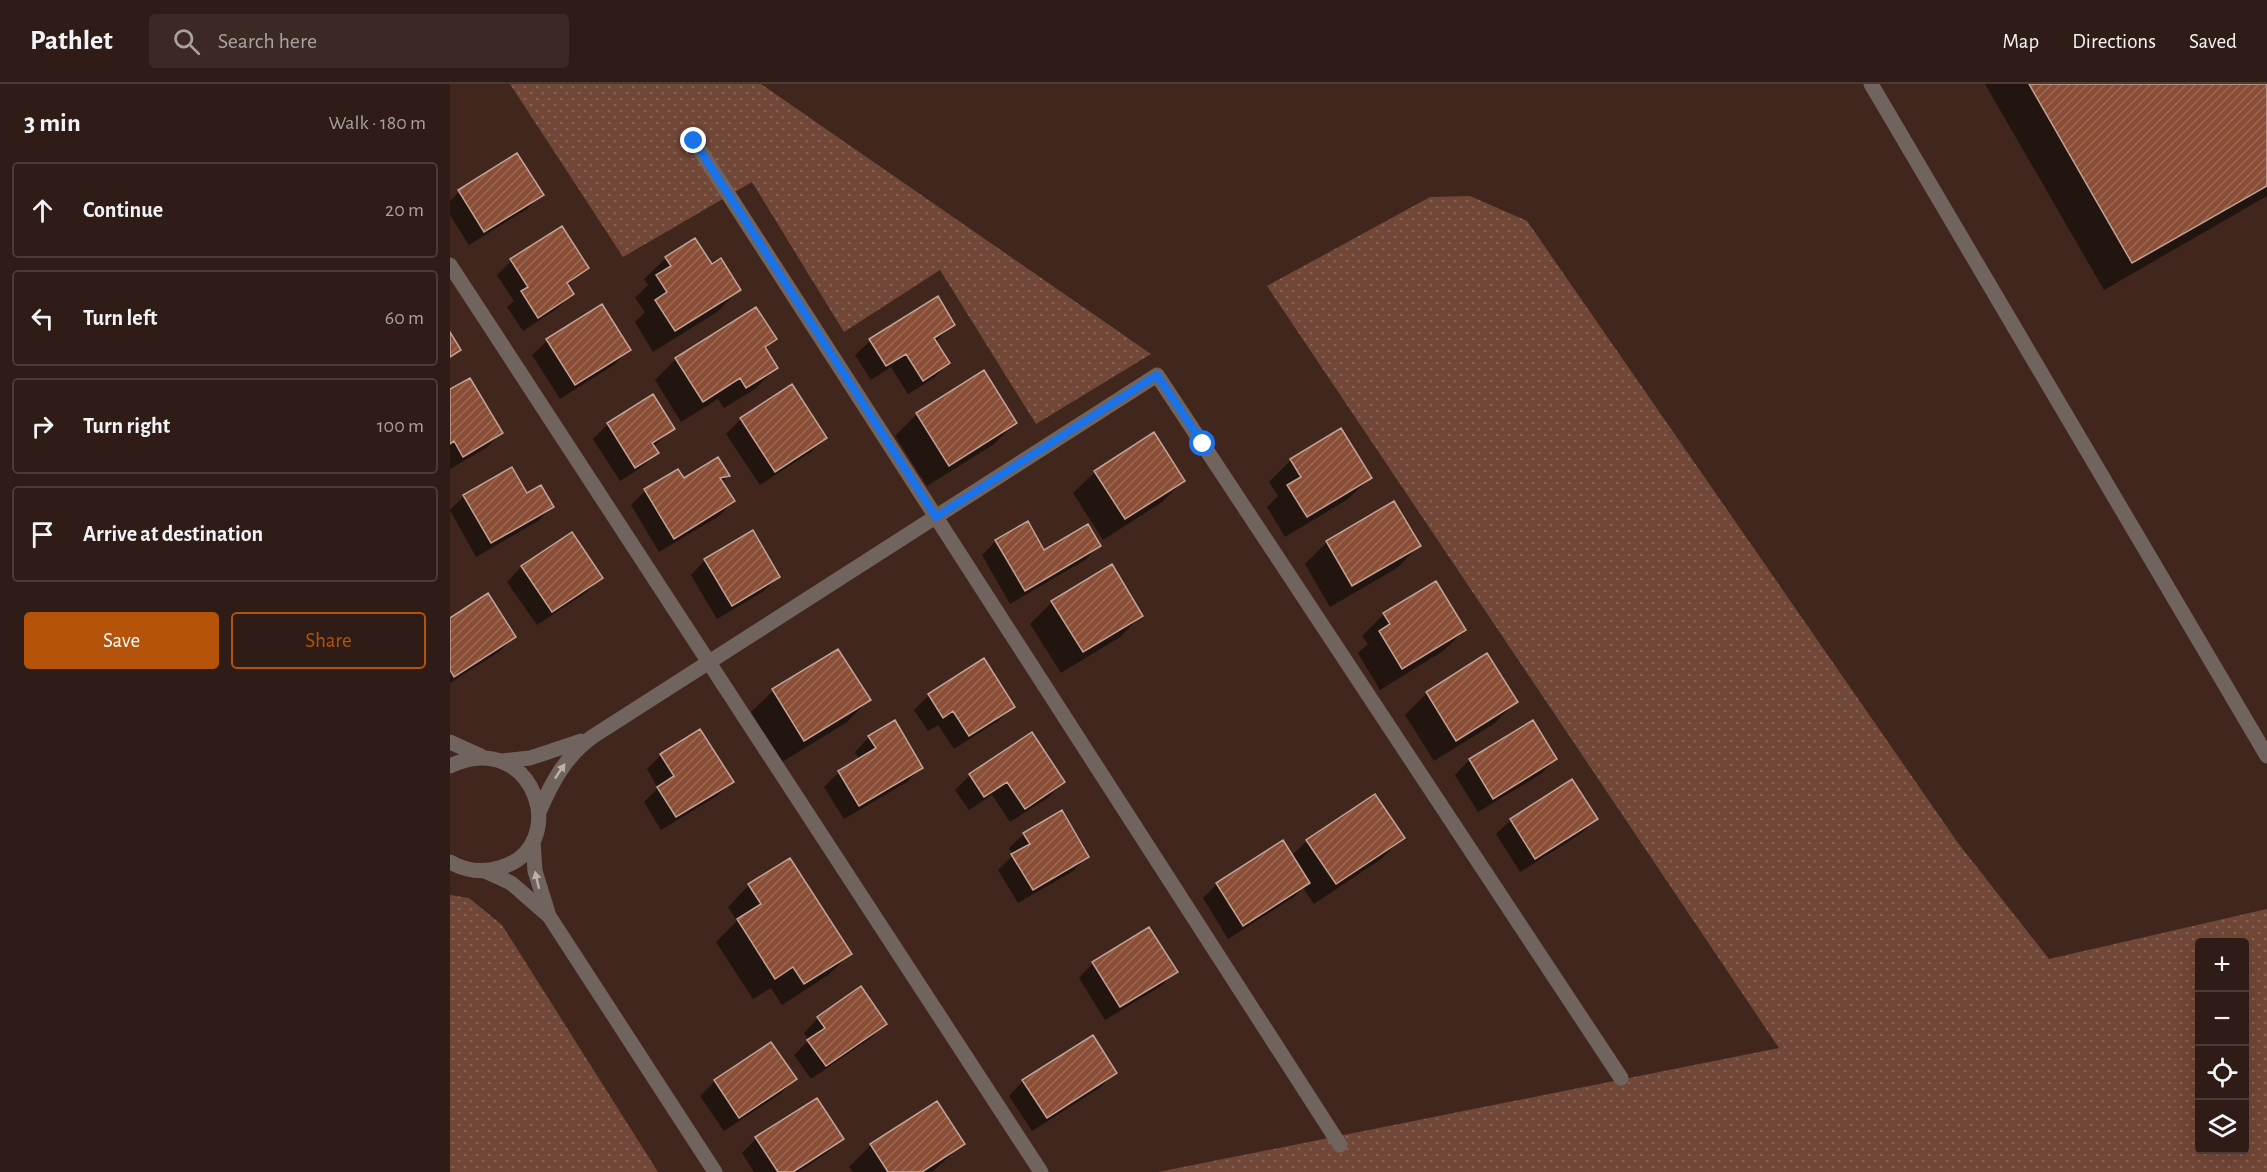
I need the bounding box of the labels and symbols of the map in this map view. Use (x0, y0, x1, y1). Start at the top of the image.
route end (680, 127, 706, 153)
route start (1189, 430, 1215, 456)
one-way arrow (554, 763, 566, 779)
one-way arrow (532, 870, 542, 889)

